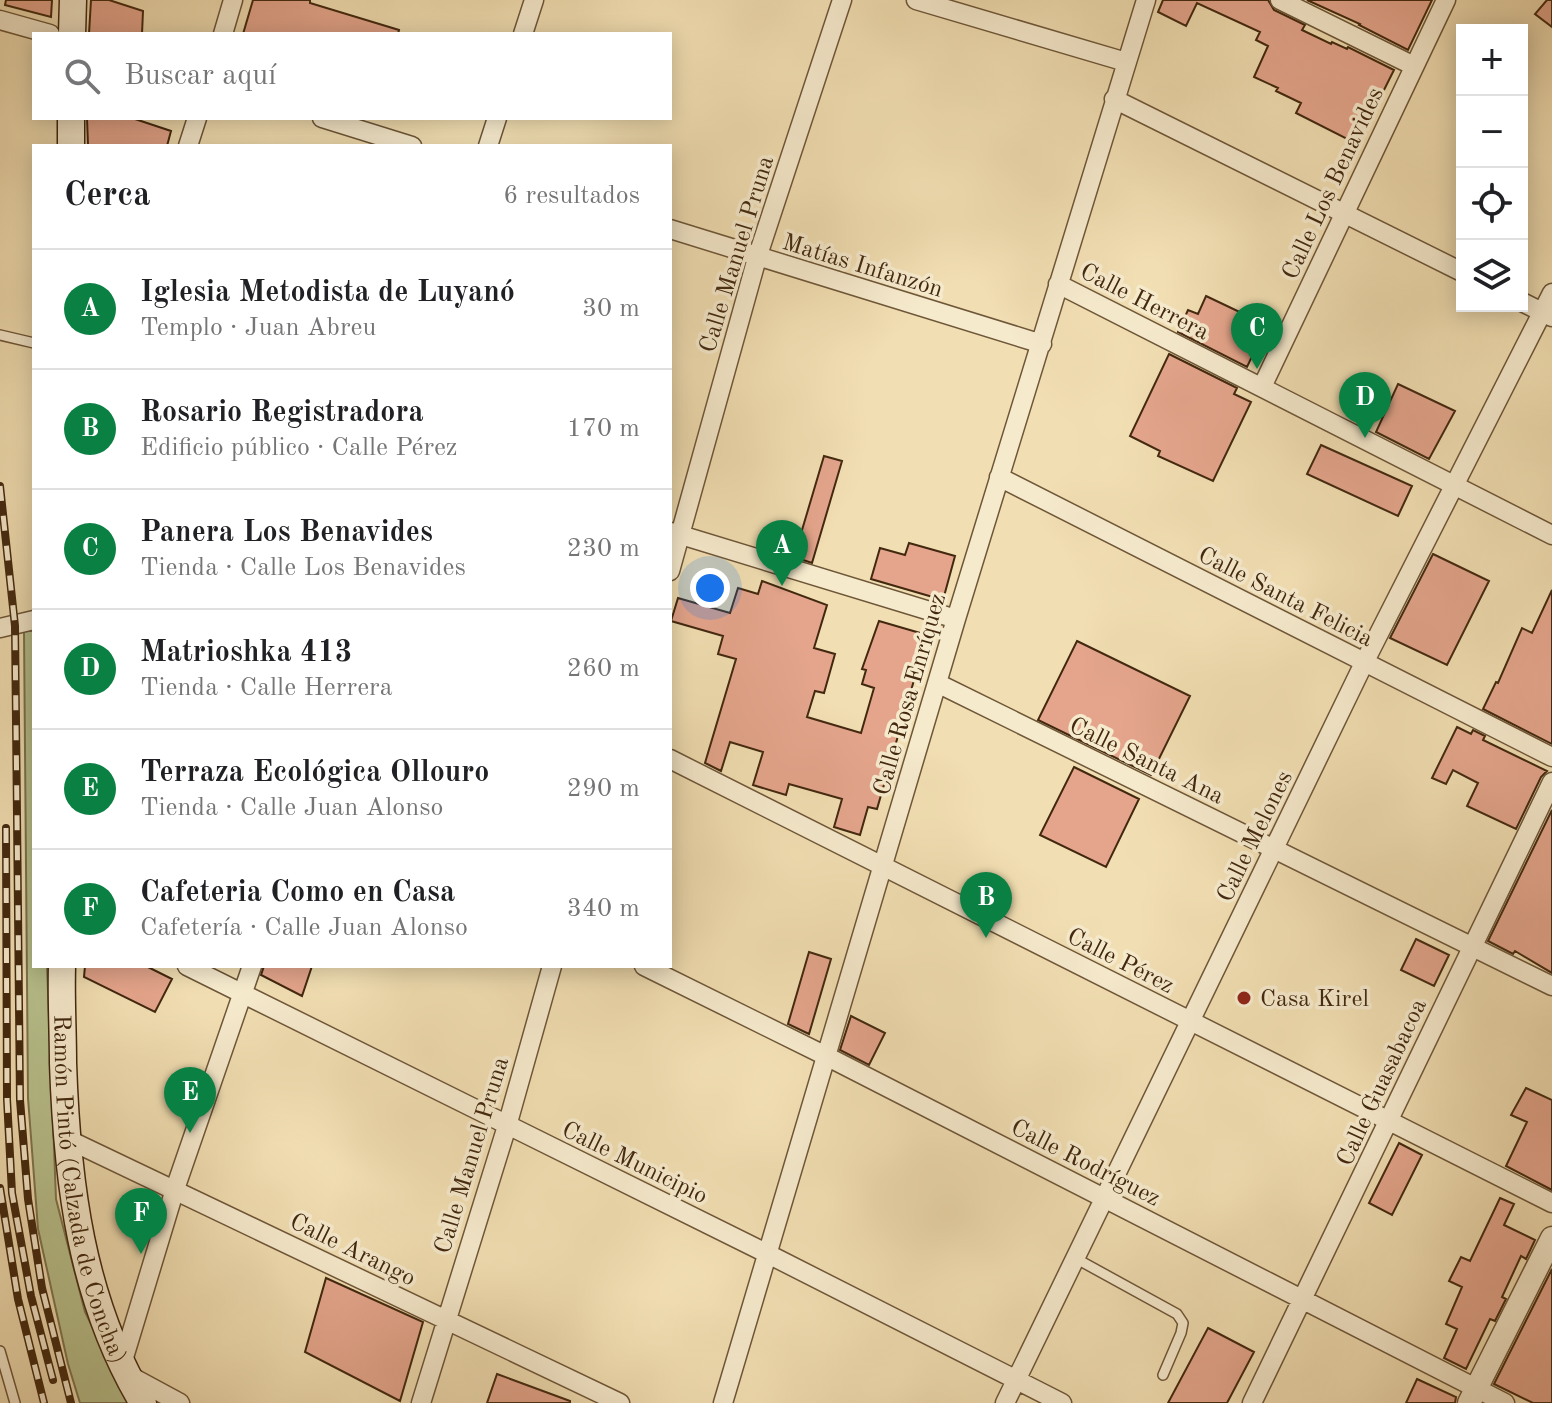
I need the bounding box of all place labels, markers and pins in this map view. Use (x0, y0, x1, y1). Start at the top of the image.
pin: C (1231, 303, 1283, 369)
pin: D (1339, 372, 1391, 438)
pin: A (756, 520, 808, 586)
pin: B (960, 872, 1012, 938)
place label: Casa Kirel (1260, 988, 1369, 1012)
marker: Casa Kirel (1235, 989, 1253, 1007)
pin: E (164, 1067, 216, 1133)
pin: F (115, 1188, 167, 1254)

